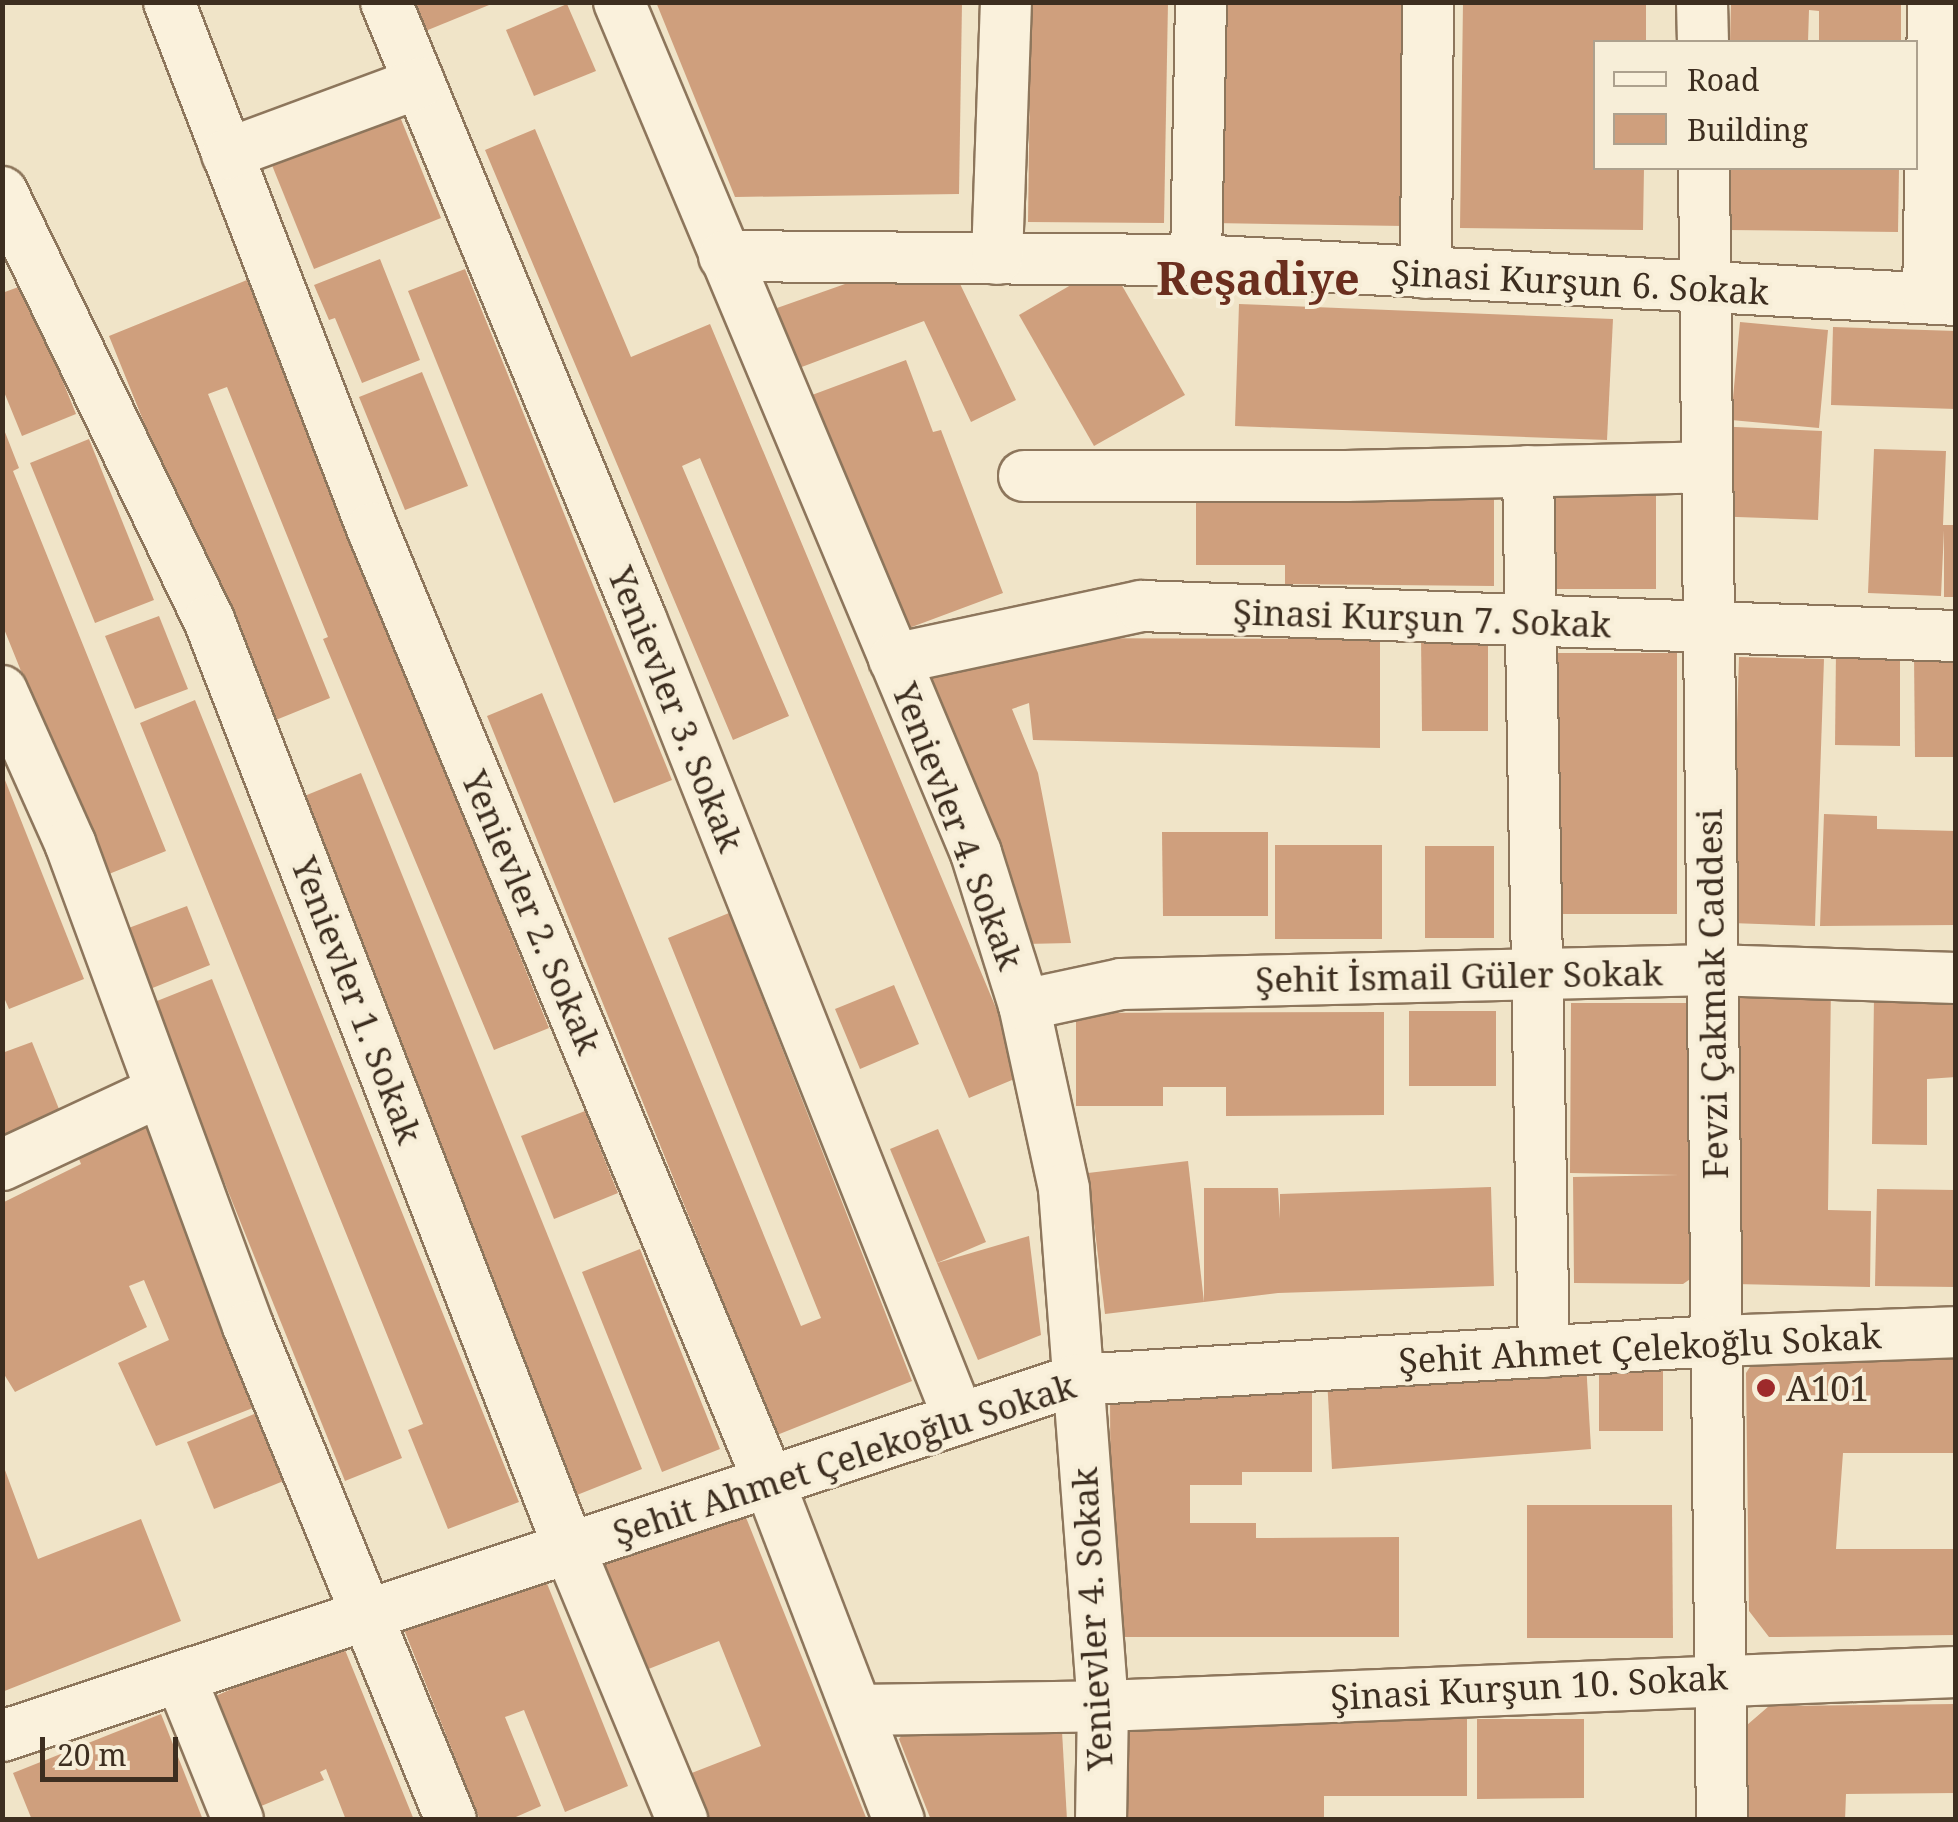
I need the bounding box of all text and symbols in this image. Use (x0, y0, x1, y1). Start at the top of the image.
legend (1593, 40, 1918, 170)
text: Road (1687, 59, 1759, 100)
text: Building (1687, 109, 1808, 150)
district label: Reşadiye (1156, 251, 1360, 305)
street label: Şinasi Kurşun 6. Sokak (1390, 251, 1770, 313)
street label: Yenievler 3. Sokak (600, 560, 752, 858)
street label: Şinasi Kurşun 7. Sokak (1232, 590, 1612, 646)
street label: Yenievler 4. Sokak (884, 677, 1032, 975)
street label: Yenievler 2. Sokak (453, 764, 611, 1060)
street label: Fevzi Çakmak Caddesi (1688, 808, 1736, 1180)
street label: Yenievler 1. Sokak (283, 851, 431, 1149)
street label: Şehit İsmail Güler Sokak (1255, 951, 1663, 1001)
street label: Şehit Ahmet Çelekoğlu Sokak (1398, 1314, 1882, 1382)
street label: Şehit Ahmet Çelekoğlu Sokak (608, 1364, 1080, 1554)
place label: A101 (1786, 1367, 1869, 1409)
marker: A101 (1755, 1377, 1777, 1399)
street label: Yenievler 4. Sokak (1063, 1466, 1121, 1772)
street label: Şinasi Kurşun 10. Sokak (1329, 1656, 1729, 1718)
scale bar (45, 1717, 182, 1779)
text: 20 m (57, 1734, 127, 1775)

